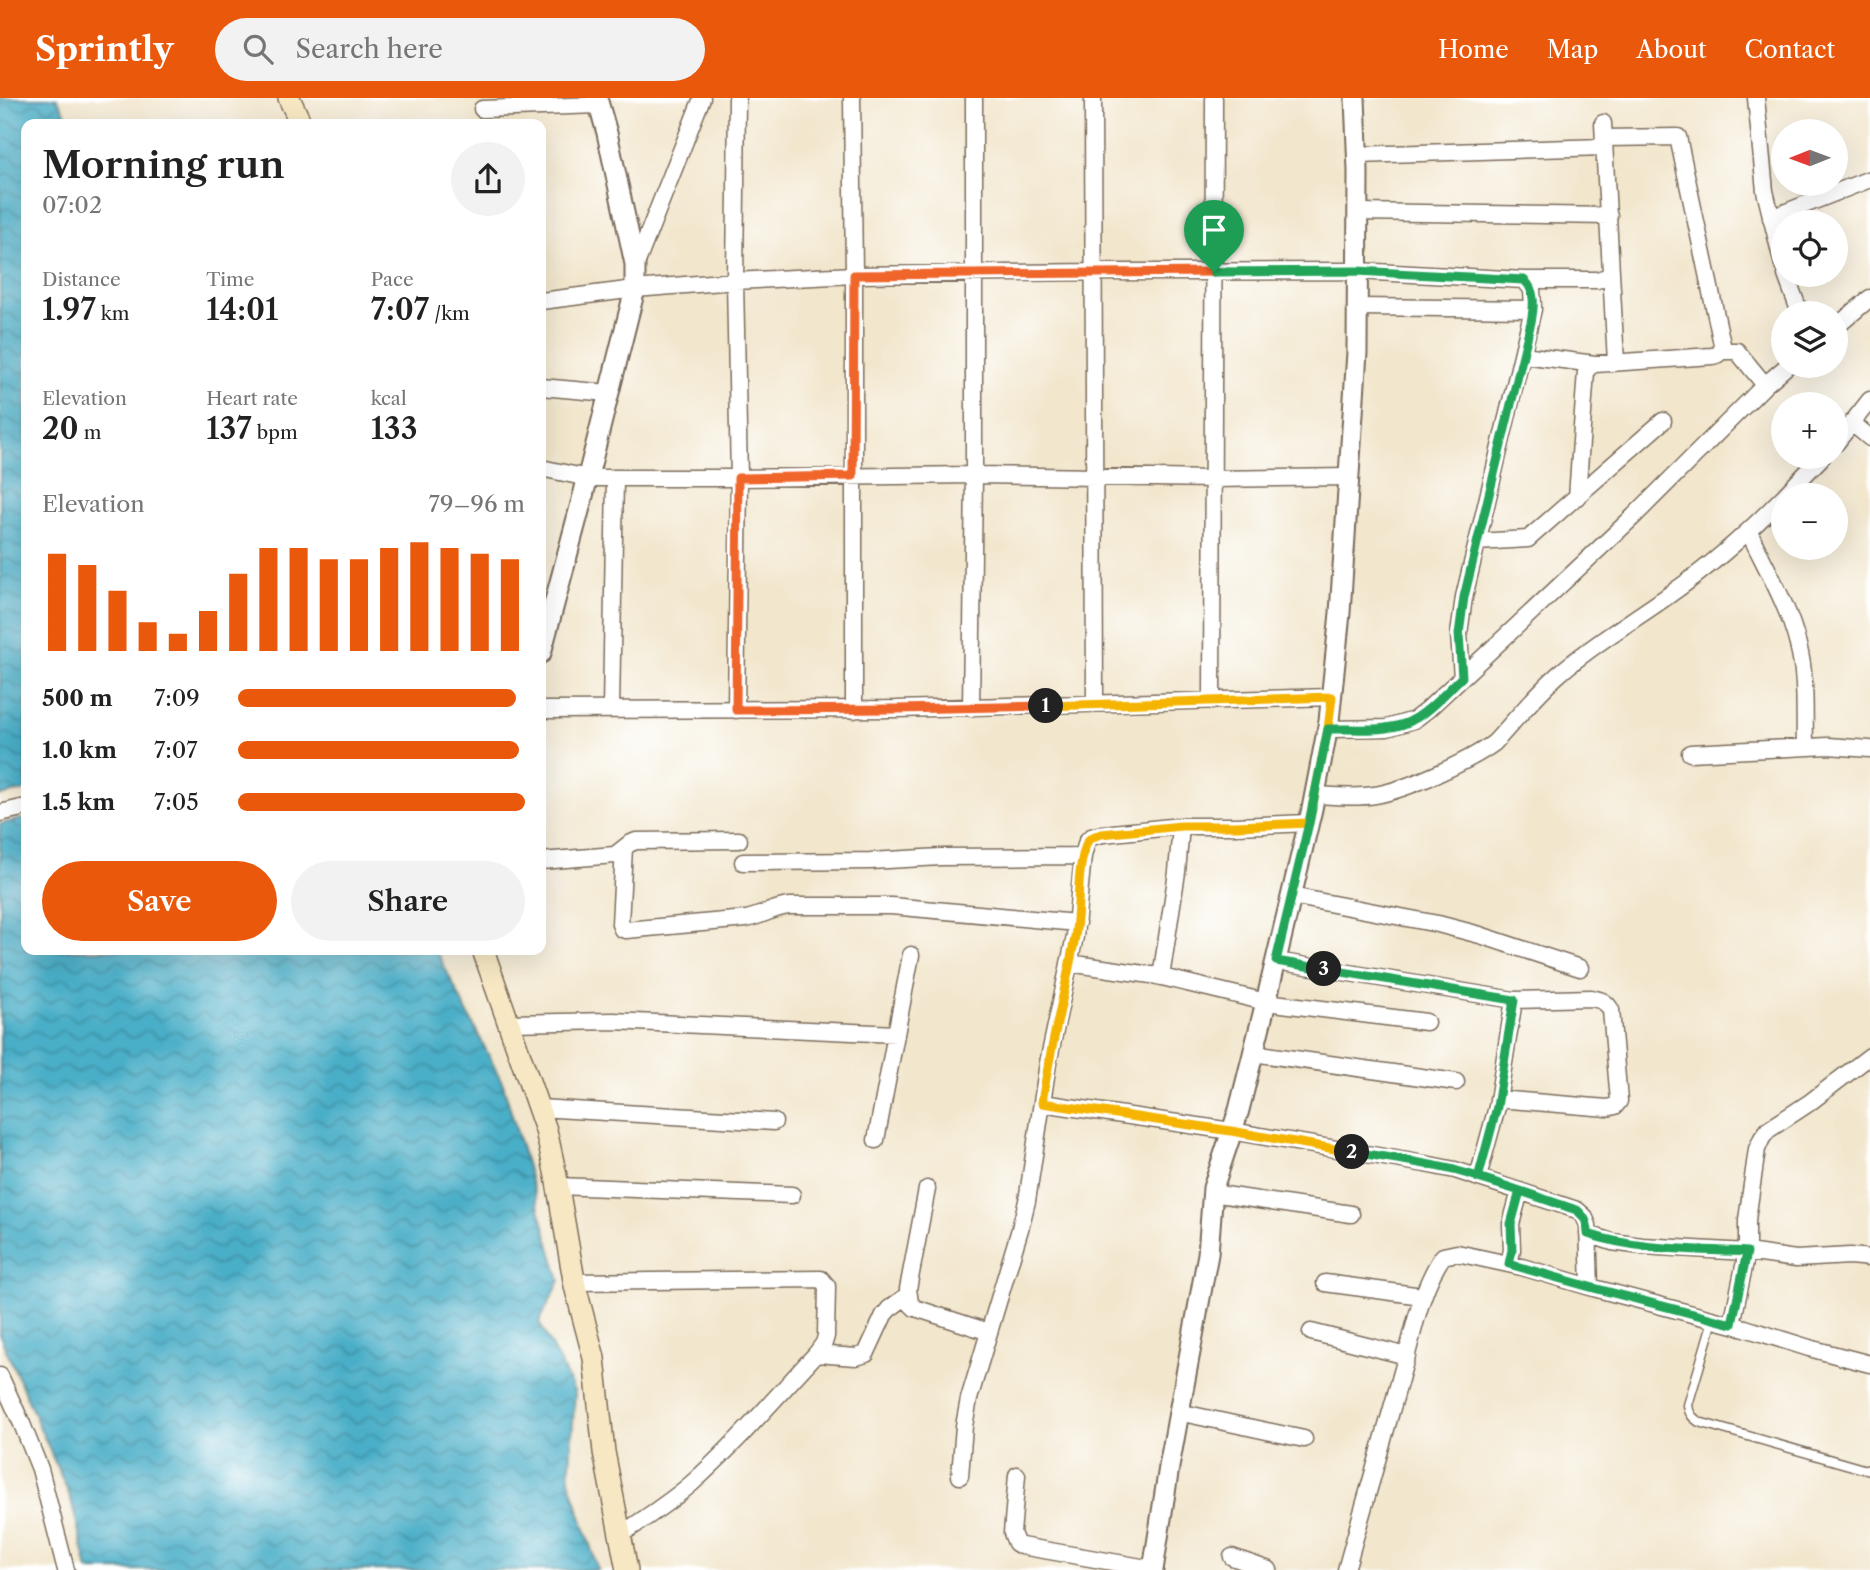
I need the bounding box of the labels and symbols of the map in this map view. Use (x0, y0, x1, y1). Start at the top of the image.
north arrow (1771, 119, 1848, 196)
pin (1184, 200, 1244, 272)
pin: 1 (1028, 688, 1064, 724)
pin: 3 (1306, 952, 1342, 986)
pin: 2 (1334, 1134, 1370, 1170)

